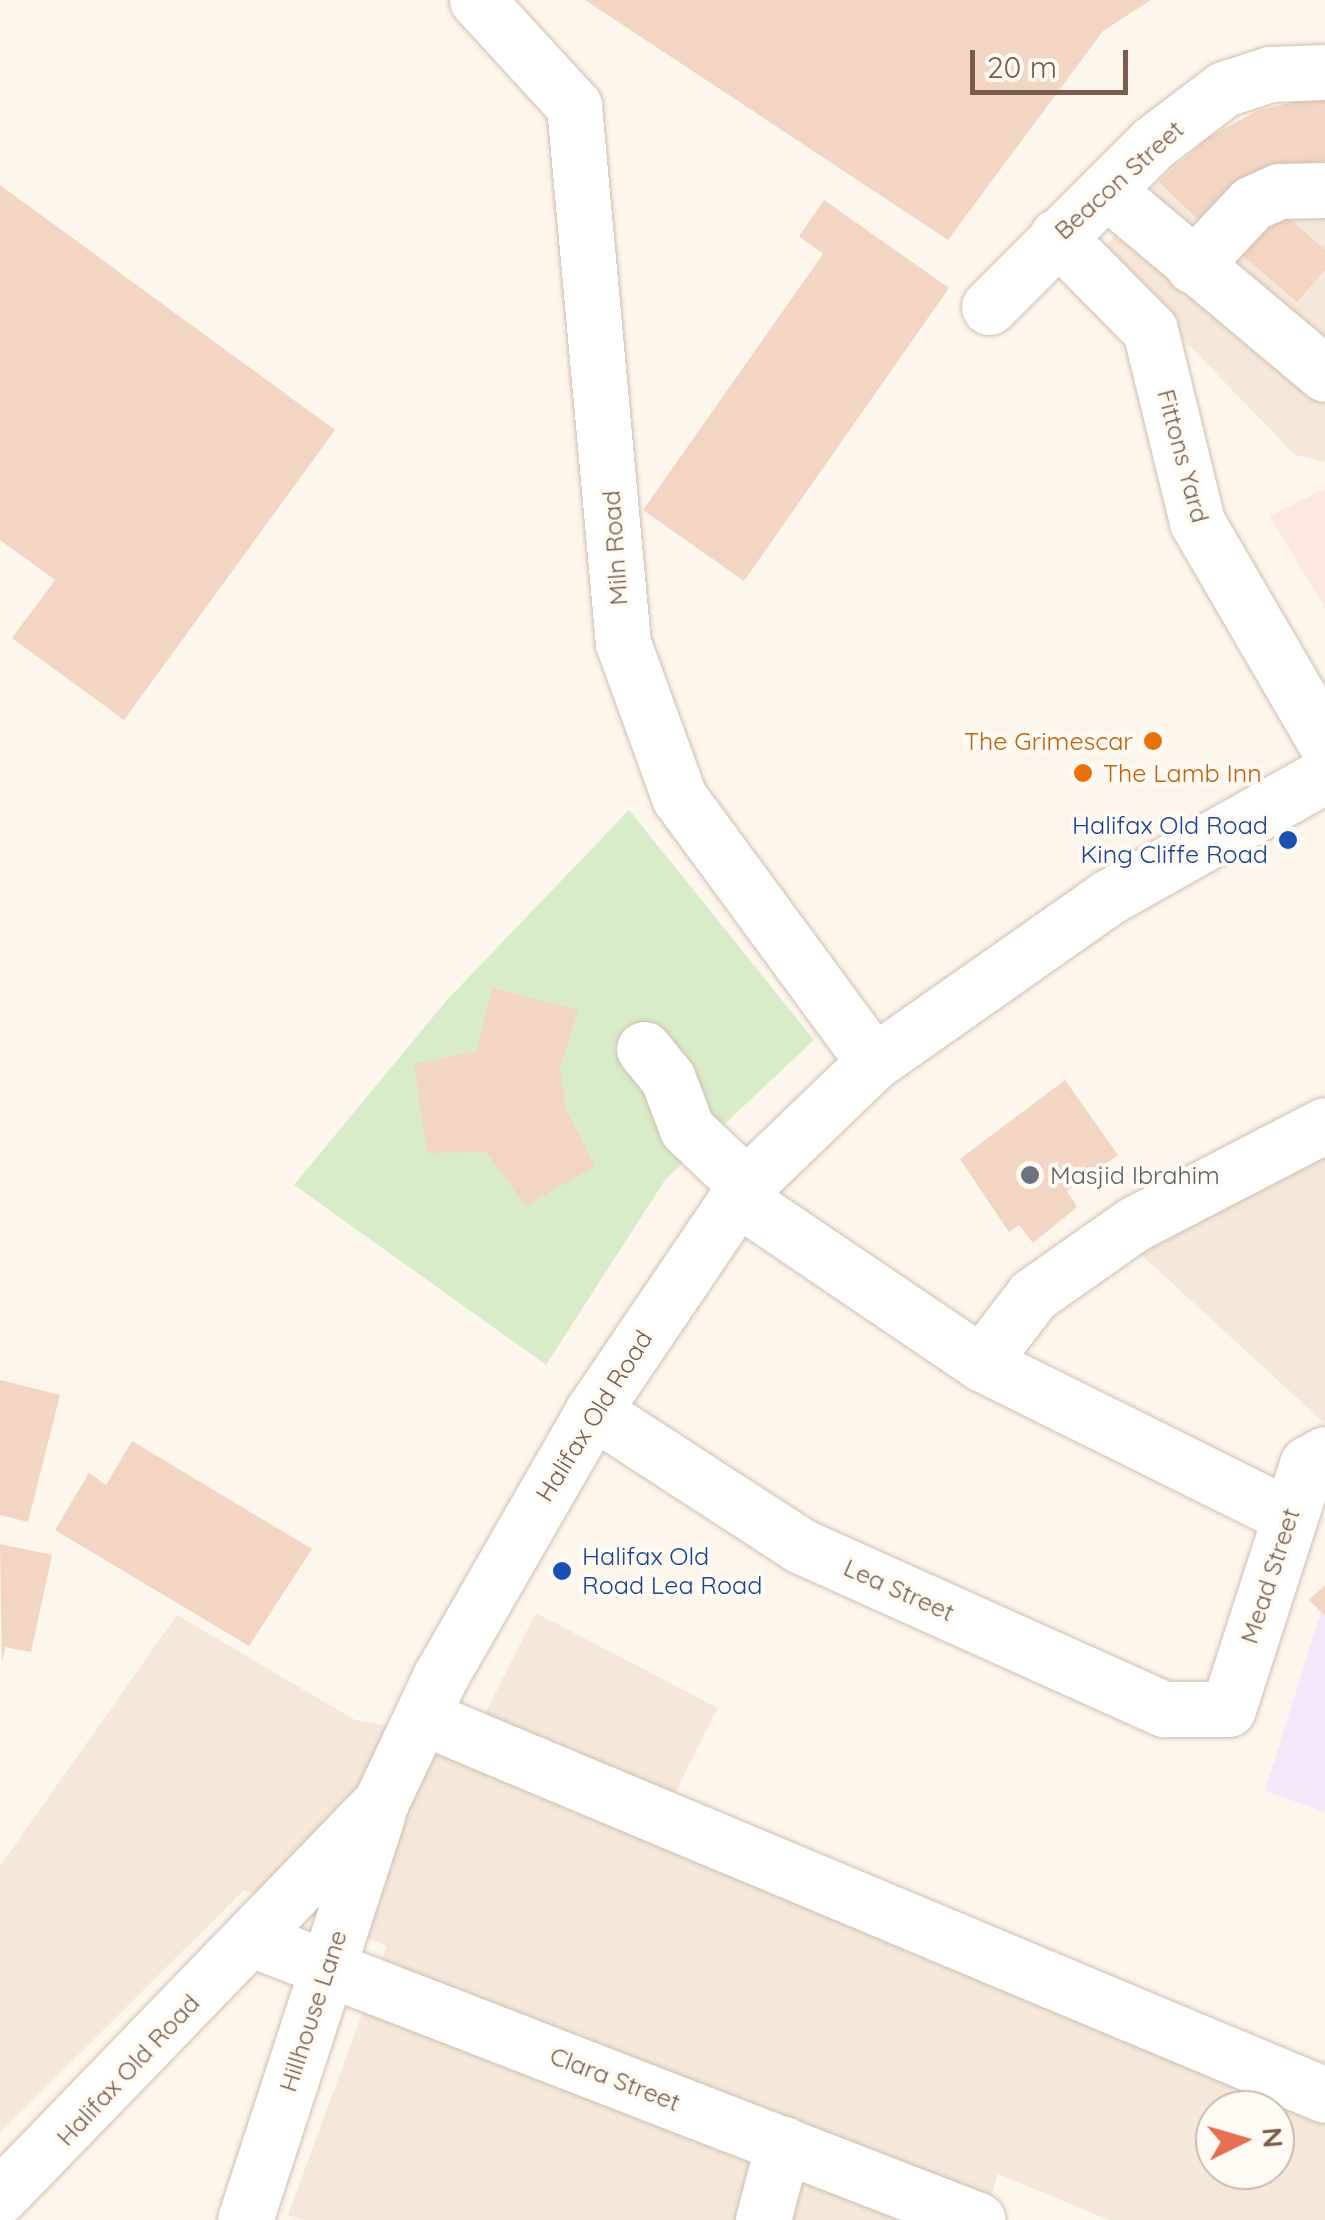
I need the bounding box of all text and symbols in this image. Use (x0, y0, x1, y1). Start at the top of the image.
scale bar (975, 30, 1132, 92)
text: 20 m (987, 48, 1057, 86)
street label: Beacon Street (1048, 114, 1190, 246)
street label: Fittons Yard (1151, 386, 1215, 526)
street label: Miln Road (596, 490, 634, 606)
place label: The Grimescar (964, 726, 1133, 756)
marker: The Grimescar (1142, 730, 1164, 752)
place label: The Lamb Inn (1103, 758, 1262, 788)
marker: The Lamb Inn (1072, 762, 1094, 784)
place label: Halifax Old Road King Cliffe Road (1072, 811, 1268, 870)
marker: Halifax Old Road King Cliffe Road (1277, 829, 1299, 851)
place label: Masjid Ibrahim (1050, 1160, 1220, 1190)
marker: Masjid Ibrahim (1019, 1164, 1041, 1186)
street label: Halifax Old Road (529, 1325, 659, 1507)
street label: Mead Street (1234, 1505, 1306, 1647)
place label: Halifax Old Road Lea Road (582, 1542, 762, 1601)
street label: Lea Street (839, 1552, 959, 1628)
marker: Halifax Old Road Lea Road (551, 1560, 573, 1582)
street label: Hillhouse Lane (273, 1926, 353, 2096)
street label: Halifax Old Road (50, 1988, 206, 2152)
street label: Clara Street (546, 2040, 684, 2118)
north arrow (1195, 2090, 1295, 2190)
text: N (1255, 2126, 1292, 2149)

